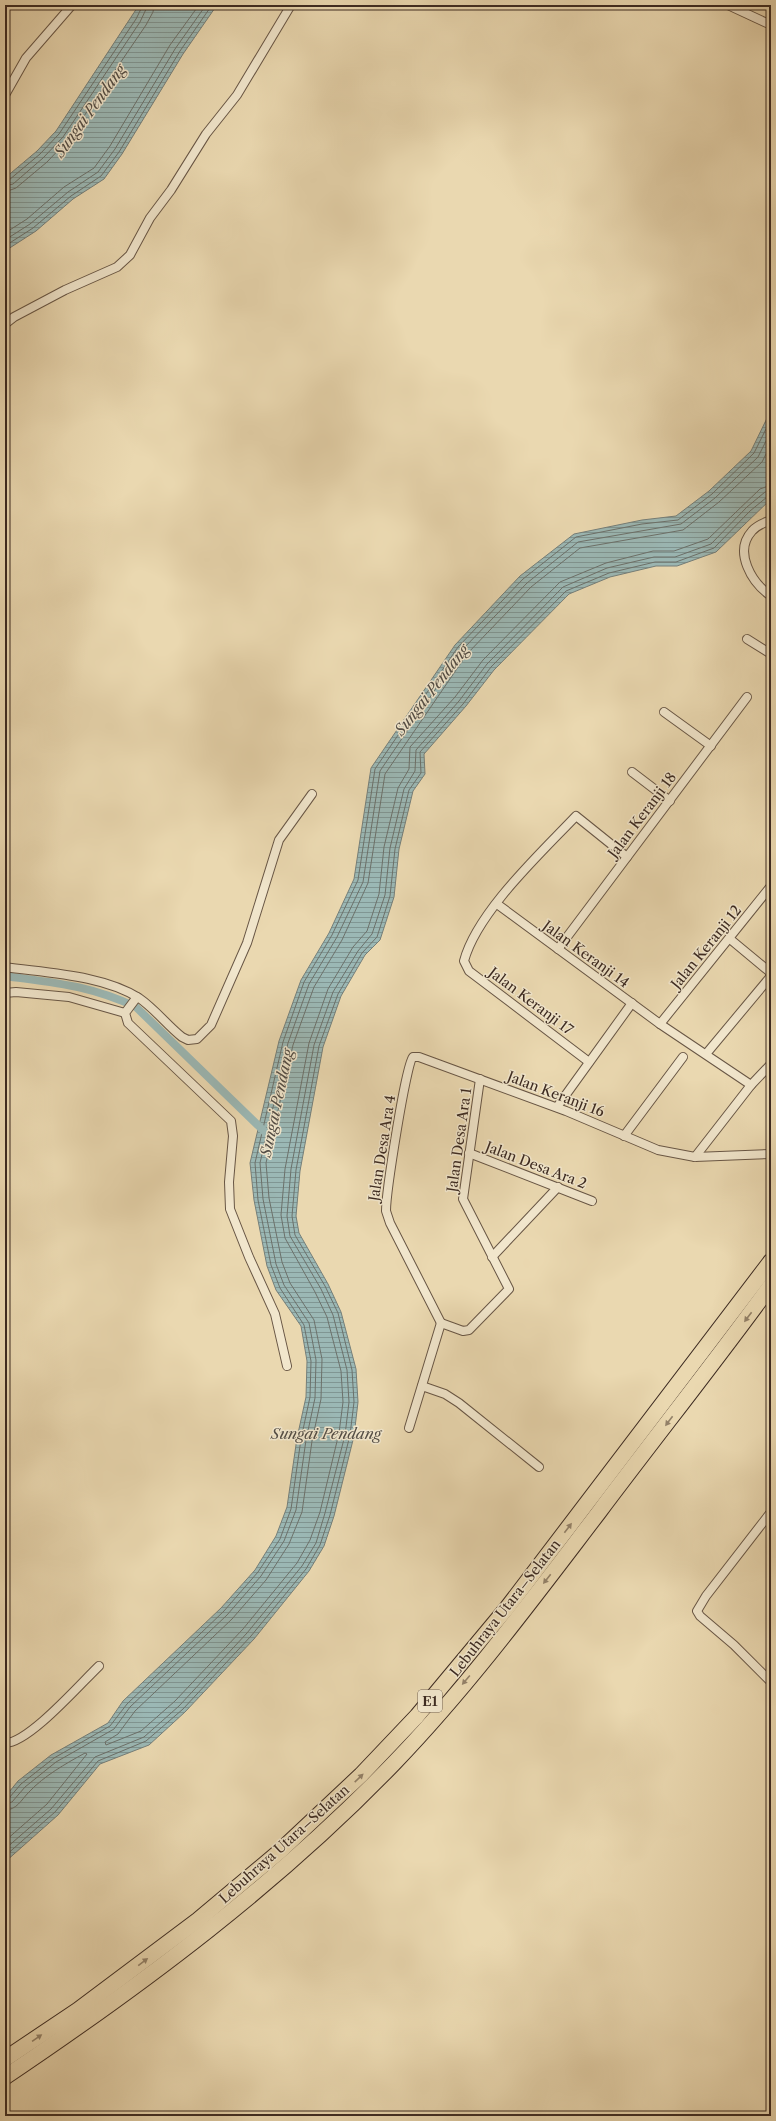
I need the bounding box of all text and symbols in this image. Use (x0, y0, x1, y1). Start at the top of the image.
water label: Sungai Pendang (49, 59, 130, 162)
water label: Sungai Pendang (390, 639, 474, 740)
street label: Jalan Keranji 18 (603, 769, 680, 863)
street label: Jalan Keranji 12 (666, 902, 745, 994)
street label: Jalan Keranji 14 (538, 915, 633, 991)
street label: Jalan Keranji 17 (484, 962, 577, 1039)
water label: Sungai Pendang (256, 1046, 298, 1160)
street label: Jalan Keranji 16 (503, 1066, 607, 1121)
street label: Jalan Desa Ara 1 (443, 1087, 475, 1195)
street label: Jalan Desa Ara 4 (364, 1094, 399, 1204)
street label: Jalan Desa Ara 2 (481, 1137, 589, 1193)
one-way arrow (744, 1311, 752, 1322)
one-way arrow (665, 1415, 674, 1426)
water label: Sungai Pendang (270, 1424, 382, 1443)
one-way arrow (564, 1522, 572, 1533)
street label: Lebuhraya Utara–Selatan (446, 1536, 564, 1680)
one-way arrow (544, 1574, 552, 1584)
one-way arrow (461, 1675, 470, 1686)
road number: E1 (418, 1690, 442, 1712)
one-way arrow (354, 1773, 364, 1782)
street label: Lebuhraya Utara–Selatan (215, 1780, 353, 1907)
one-way arrow (138, 1958, 148, 1966)
one-way arrow (32, 2034, 43, 2042)

